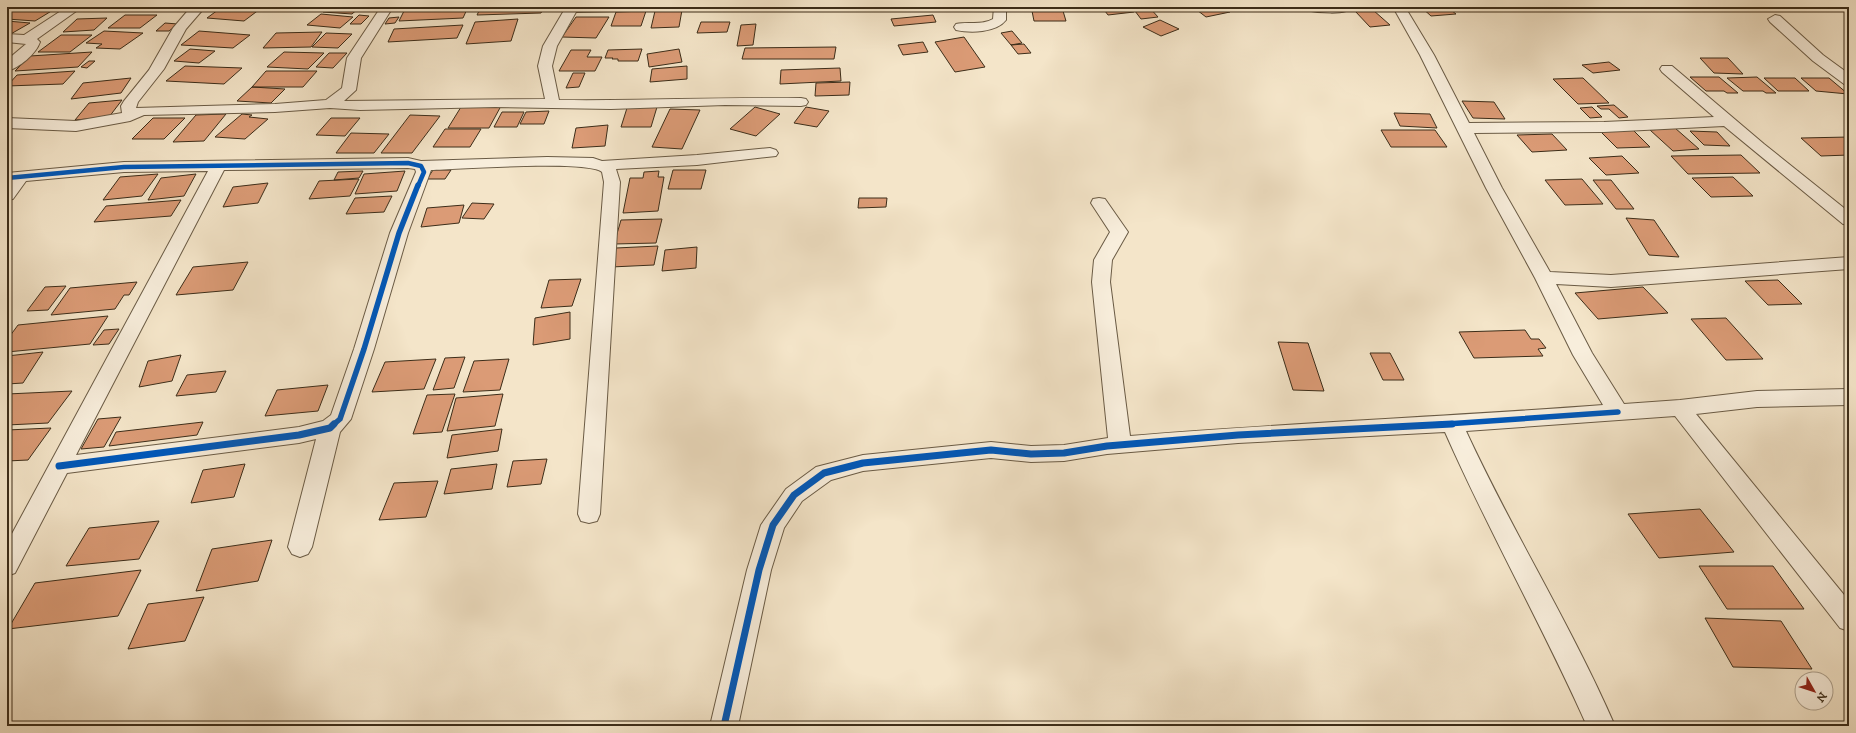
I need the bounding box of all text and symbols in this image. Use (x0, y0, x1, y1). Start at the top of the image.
north arrow (1794, 671, 1834, 711)
text: N (1813, 689, 1829, 705)

